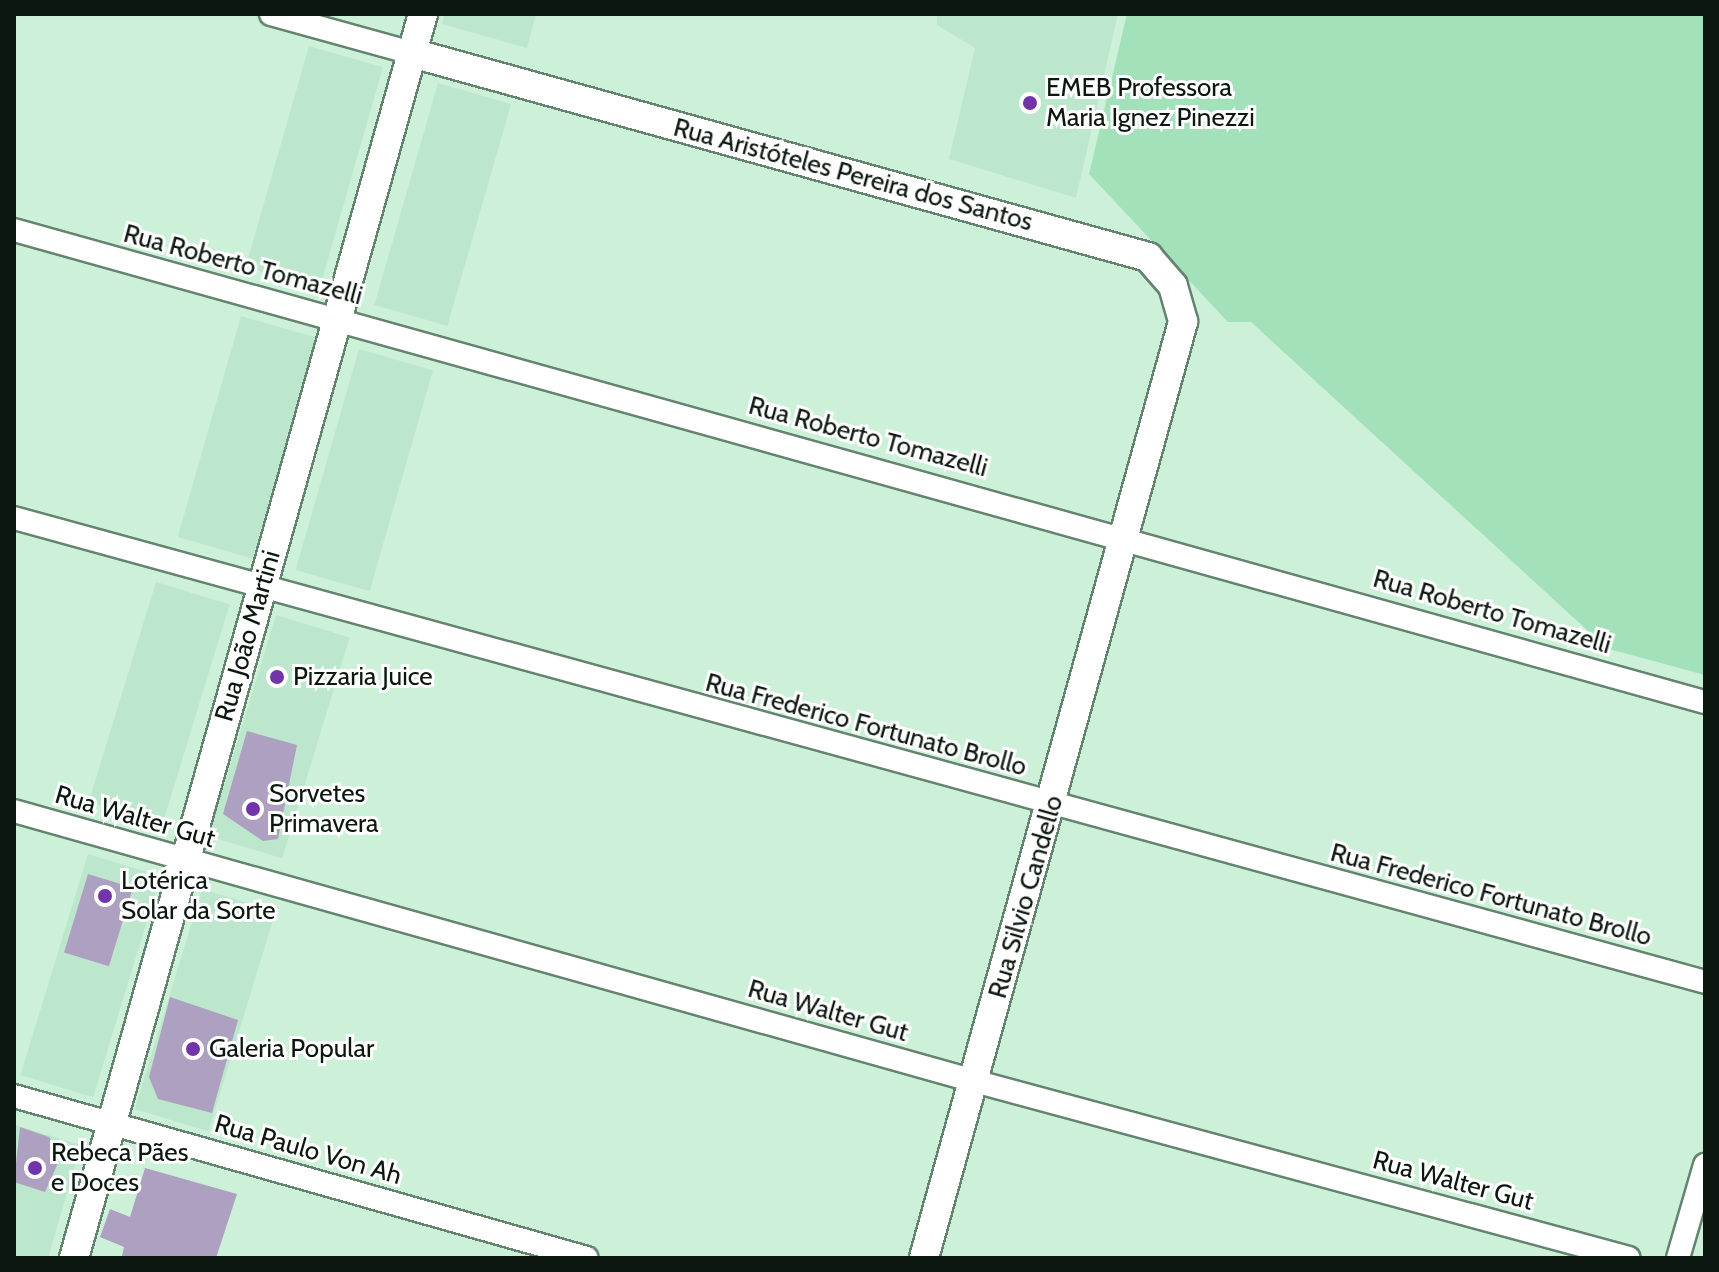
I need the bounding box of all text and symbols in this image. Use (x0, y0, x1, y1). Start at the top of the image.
place label: EMEB Professora Maria Ignez Pinezzi (1046, 72, 1255, 134)
marker: EMEB Professora Maria Ignez Pinezzi (1021, 94, 1039, 112)
street label: Rua Aristóteles Pereira dos Santos (670, 112, 1036, 238)
street label: Rua Roberto Tomazelli (120, 218, 366, 312)
street label: Rua Roberto Tomazelli (745, 390, 991, 484)
street label: Rua João Martini (209, 547, 287, 725)
street label: Rua Roberto Tomazelli (1369, 563, 1615, 661)
place label: Pizzaria Juice (293, 661, 433, 693)
street label: Rua Frederico Fortunato Brollo (702, 667, 1030, 783)
marker: Pizzaria Juice (268, 668, 286, 686)
place label: Sorvetes Primavera (269, 778, 379, 840)
street label: Rua Walter Gut (51, 779, 219, 855)
street label: Rua Silvio Candello (982, 792, 1070, 1002)
marker: Sorvetes Primavera (244, 800, 262, 818)
street label: Rua Frederico Fortunato Brollo (1327, 837, 1655, 953)
place label: Lotérica Solar da Sorte (121, 865, 276, 926)
marker: Lotérica Solar da Sorte (96, 887, 114, 905)
street label: Rua Walter Gut (744, 973, 912, 1049)
place label: Galeria Popular (209, 1033, 374, 1065)
marker: Galeria Popular (184, 1040, 202, 1058)
street label: Rua Paulo Von Ah (211, 1108, 405, 1192)
place label: Rebeca Pães e Doces (51, 1137, 188, 1198)
street label: Rua Walter Gut (1369, 1145, 1537, 1217)
marker: Rebeca Pães e Doces (26, 1159, 44, 1177)

